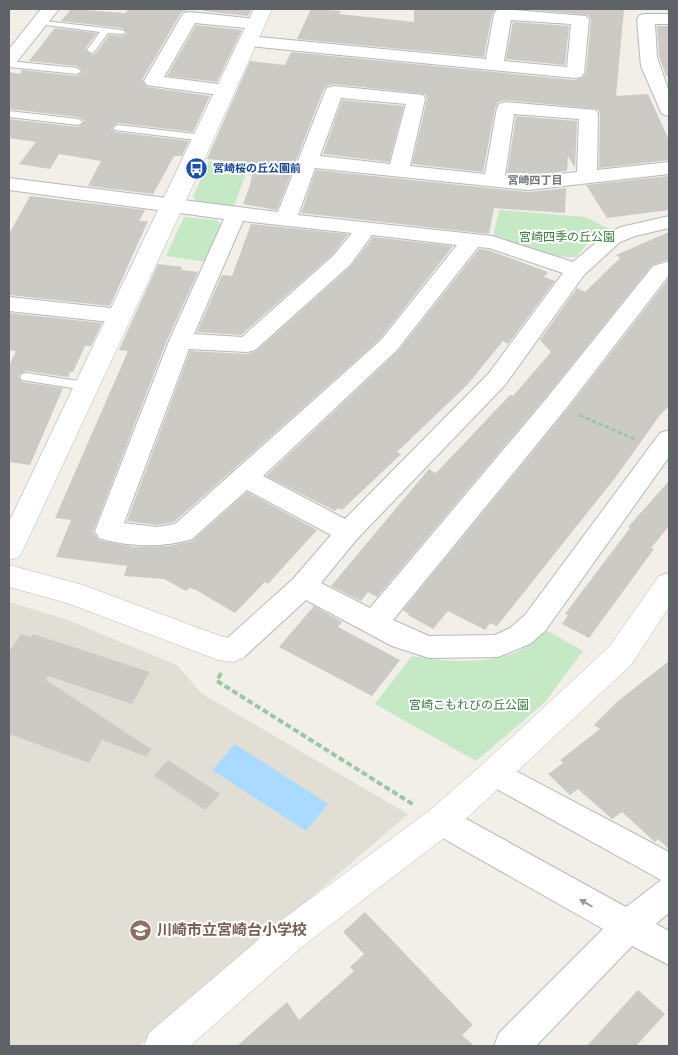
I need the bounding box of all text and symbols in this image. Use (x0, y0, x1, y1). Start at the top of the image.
bus stop icon: 宮崎桜の丘公園前 (185, 156, 209, 180)
place label: 宮崎桜の丘公園前 (213, 160, 301, 175)
district label: 宮崎四丁目 (508, 172, 563, 187)
park label: 宮崎四季の丘公園 (519, 228, 615, 245)
park label: 宮崎こもれびの丘公園 (409, 696, 529, 713)
one-way arrow (579, 899, 592, 908)
school or university icon: 川崎市立宮崎台小学校 (129, 918, 153, 942)
place label: 川崎市立宮崎台小学校 (157, 919, 307, 939)

